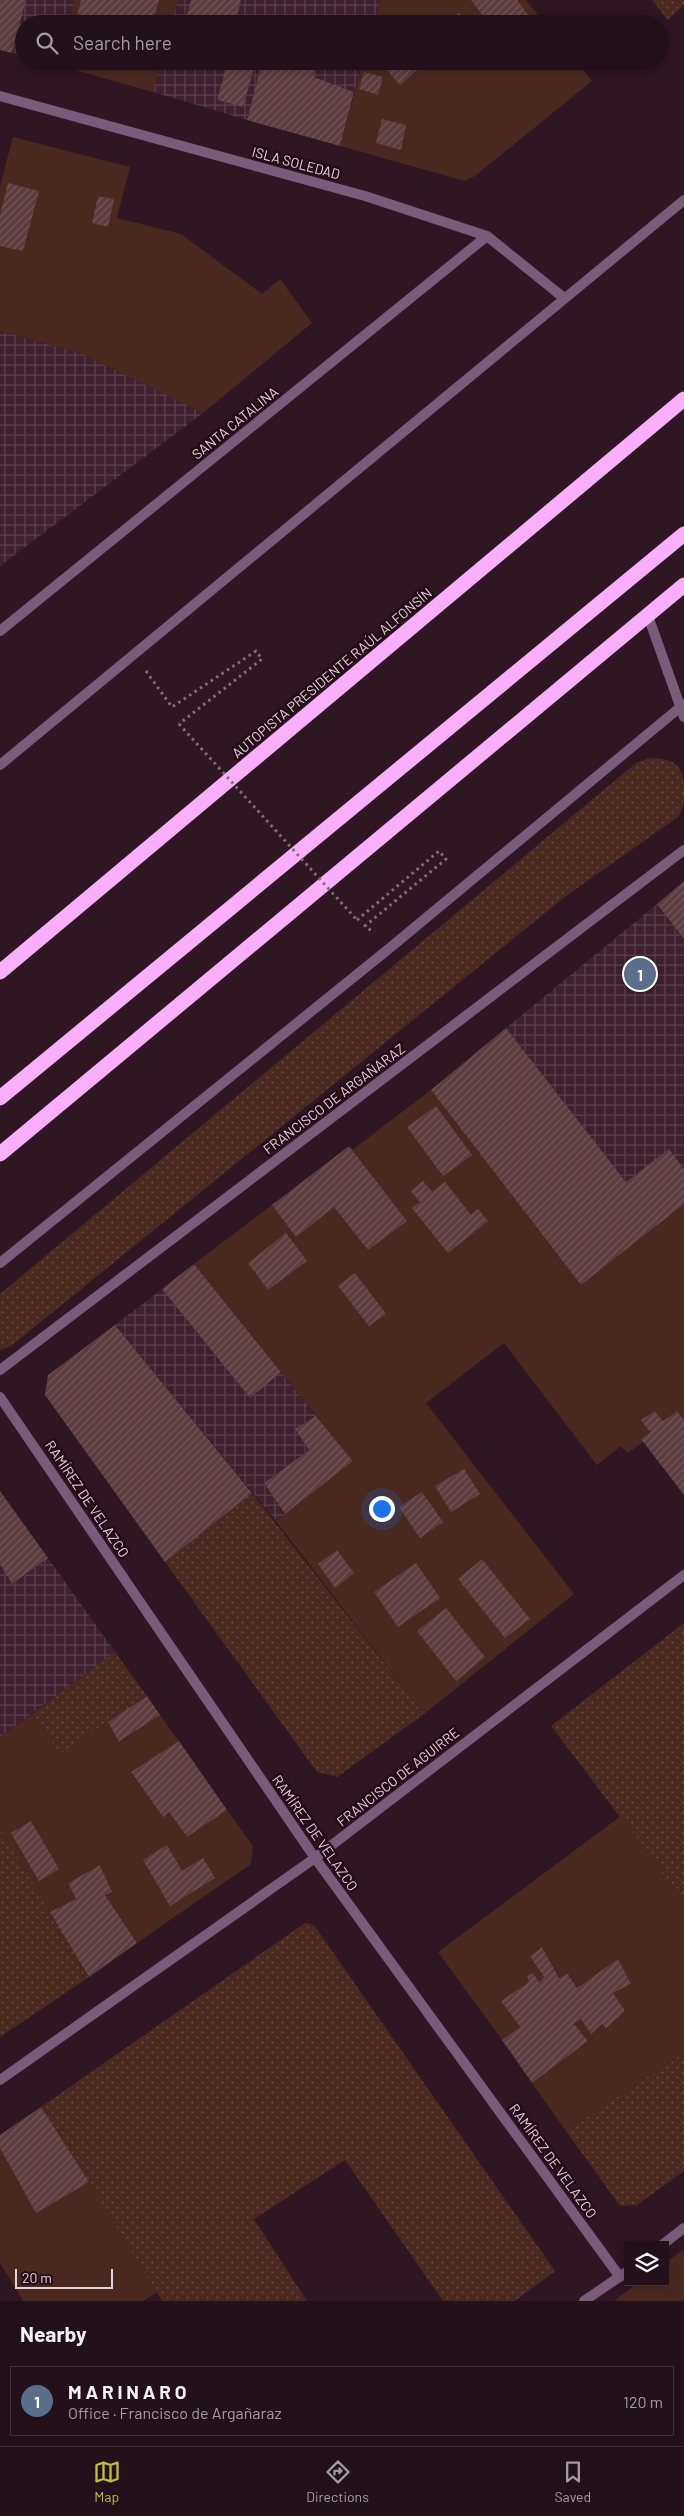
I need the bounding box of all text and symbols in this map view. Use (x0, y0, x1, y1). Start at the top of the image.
search box (15, 15, 669, 70)
icon: search (33, 29, 61, 57)
text: Search here (73, 31, 172, 54)
street label: ISLA SOLEDAD (250, 143, 342, 182)
street label: SANTA CATALINA (188, 382, 282, 463)
street label: AUTOPISTA PRESIDENTE RAÚL ALFONSÍN (228, 584, 435, 761)
pin: 1 (624, 955, 656, 993)
street label: FRANCISCO DE ARGAÑARAZ (260, 1040, 408, 1157)
street label: RAMÍREZ DE VELAZCO (42, 1437, 133, 1560)
your location (369, 1496, 395, 1522)
street label: FRANCISCO DE AGUIRRE (333, 1724, 462, 1830)
street label: RAMÍREZ DE VELAZCO (269, 1772, 362, 1894)
street label: RAMÍREZ DE VELAZCO (506, 2100, 601, 2221)
map controls (624, 2241, 669, 2286)
button: layers (624, 2241, 669, 2286)
scale bar (15, 2266, 112, 2289)
text: 20 m (22, 2269, 52, 2286)
text: Nearby (20, 2321, 86, 2346)
text: M A R I N A R O (68, 2380, 186, 2403)
text: 1 (34, 2392, 40, 2411)
text: 120 m (623, 2392, 663, 2411)
text: Office · Francisco de Argañaraz (68, 2403, 282, 2422)
tab: Map (93, 2458, 121, 2505)
tab: Directions (306, 2458, 369, 2505)
tab: Saved (554, 2458, 591, 2505)

